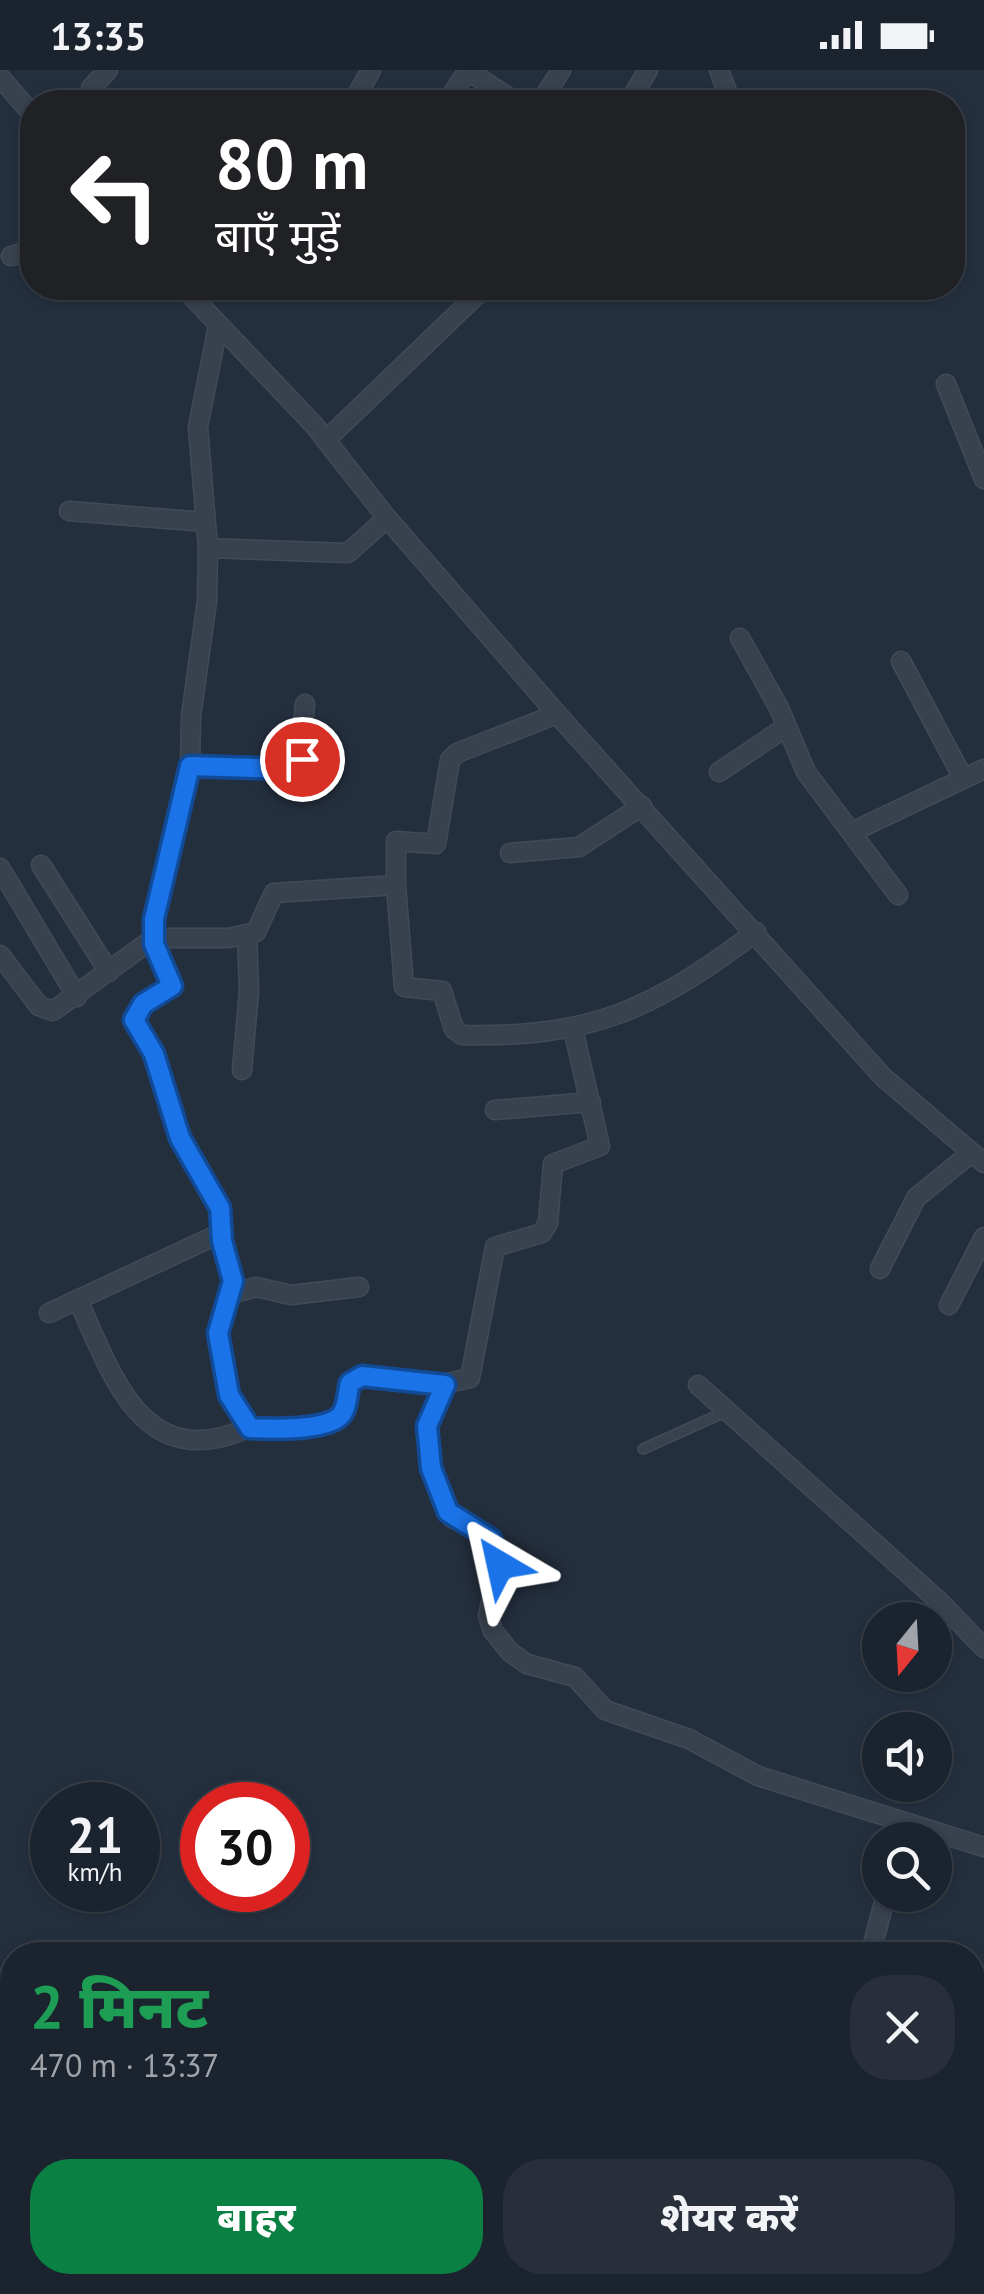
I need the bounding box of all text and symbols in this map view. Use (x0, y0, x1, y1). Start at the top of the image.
text: 13:35 (50, 11, 146, 60)
text: 80 m (215, 118, 368, 208)
icon: left (50, 130, 180, 260)
text: बाएँ मुड़ें (215, 206, 340, 264)
pin (260, 717, 345, 802)
icon: arrive (275, 732, 330, 787)
position arrow (448, 1513, 552, 1617)
north arrow (862, 1602, 952, 1692)
map controls (862, 1602, 952, 1912)
button: sound (862, 1712, 952, 1802)
speed limit sign: 30 (180, 1782, 310, 1912)
text: 21 (67, 1802, 123, 1867)
button: search (862, 1822, 952, 1912)
text: km/h (68, 1856, 122, 1888)
text: 2 मिनट (30, 1967, 208, 2045)
button: close (850, 1975, 955, 2080)
text: 470 m · 13:37 (30, 2044, 219, 2086)
button: बाहर (30, 2159, 483, 2274)
button: शेयर करें (503, 2159, 955, 2274)

